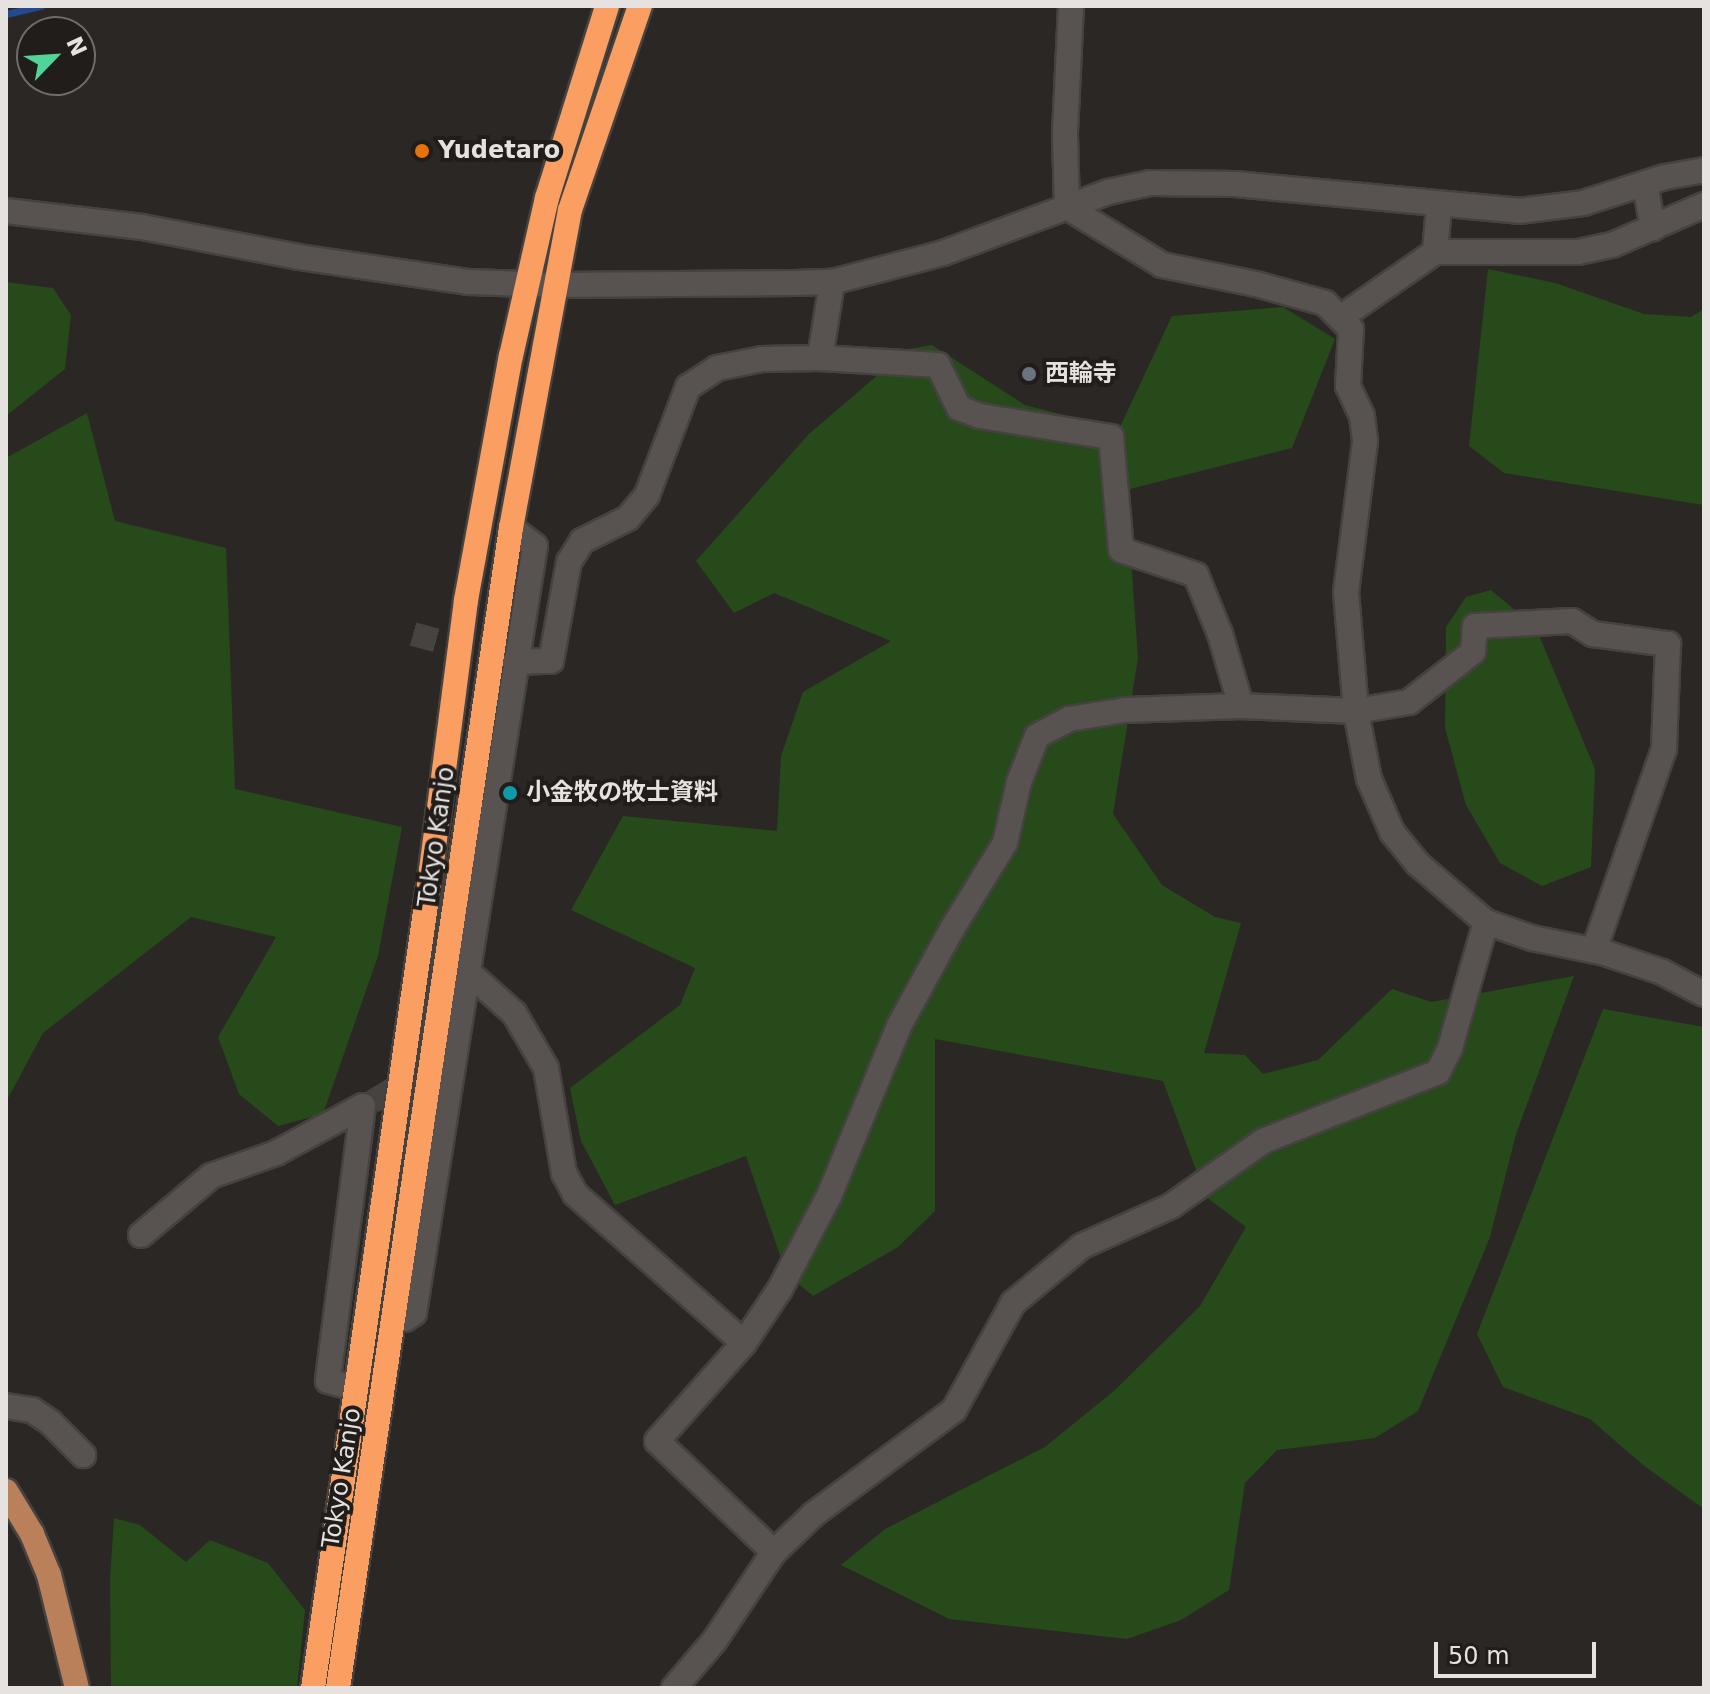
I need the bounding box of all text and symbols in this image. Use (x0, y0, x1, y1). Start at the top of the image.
north arrow (16, 16, 96, 96)
text: N (61, 33, 92, 60)
place label: Yudetaro (438, 137, 560, 165)
marker: Yudetaro (413, 142, 431, 160)
place label: 西輪寺 (1045, 360, 1117, 388)
marker: 西輪寺 (1020, 365, 1038, 383)
street label: Tokyo Kanjo (413, 765, 461, 909)
place label: 小金牧の牧士資料 (526, 779, 718, 807)
marker: 小金牧の牧士資料 (501, 784, 519, 802)
street label: Tokyo Kanjo (317, 1406, 367, 1550)
scale bar (1438, 1626, 1600, 1676)
text: 50 m (1448, 1642, 1510, 1670)

